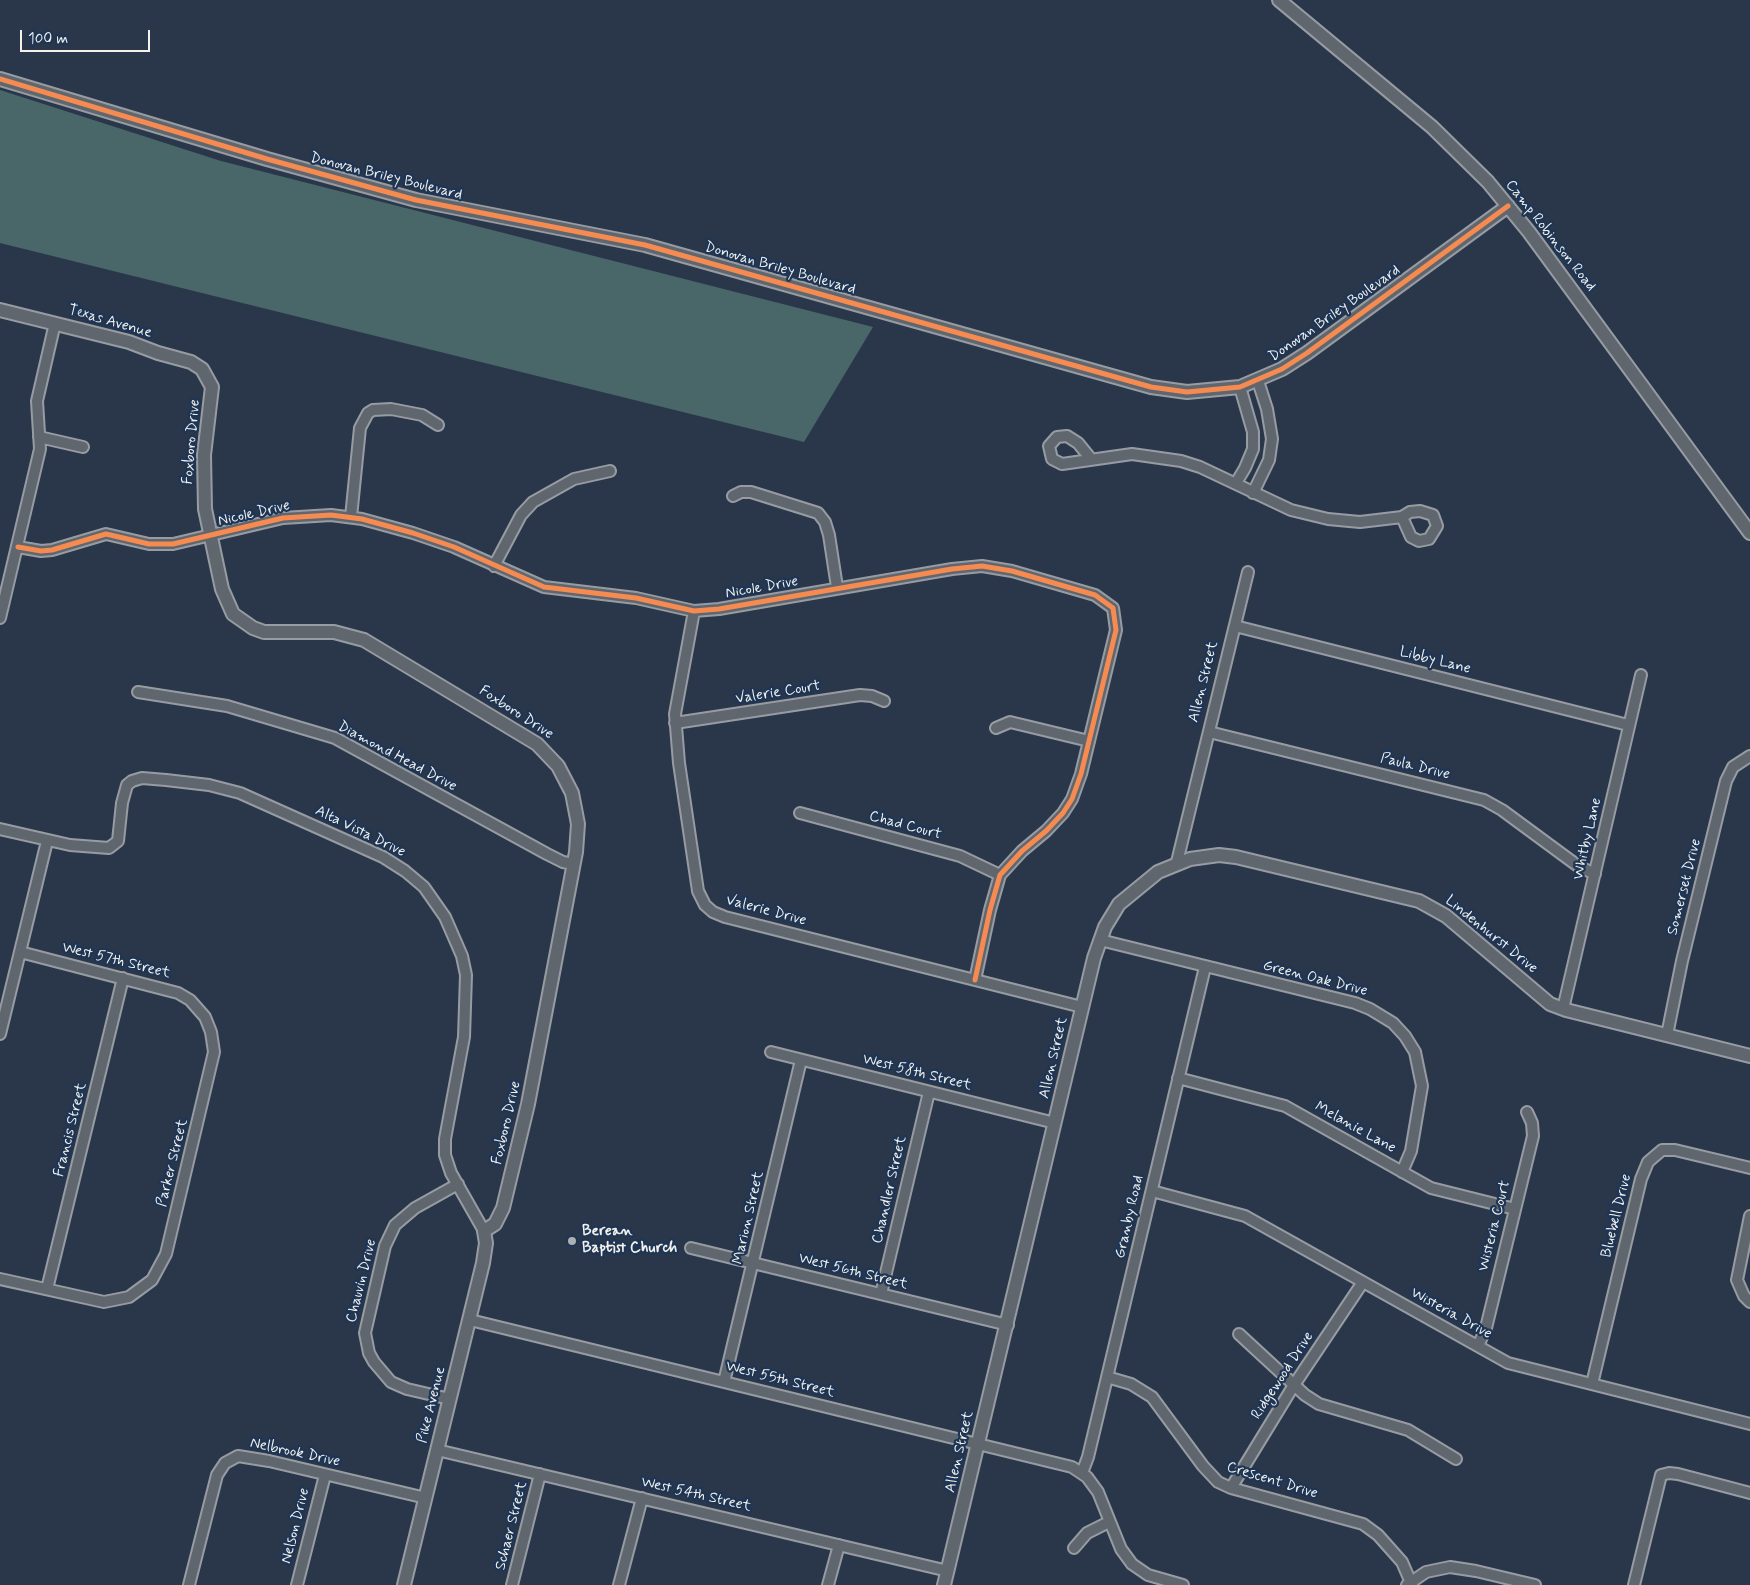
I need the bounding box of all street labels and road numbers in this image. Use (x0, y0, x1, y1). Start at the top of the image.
street label: Donovan Briley Boulevard (308, 149, 464, 205)
street label: Camp Robinson Road (1501, 177, 1599, 295)
street label: Donovan Briley Boulevard (702, 239, 858, 299)
street label: Donovan Briley Boulevard (1266, 262, 1404, 366)
street label: Texas Avenue (66, 301, 154, 343)
street label: Foxboro Drive (179, 399, 205, 485)
street label: Nicole Drive (216, 497, 292, 531)
street label: Nicole Drive (724, 573, 800, 603)
street label: Allen Street (1185, 639, 1223, 725)
street label: Libby Lane (1397, 643, 1473, 679)
street label: Valerie Court (734, 677, 822, 709)
street label: Foxboro Drive (475, 682, 557, 744)
street label: Diamond Head Drive (334, 718, 460, 796)
street label: Paula Drive (1378, 750, 1452, 784)
street label: Whitby Lane (1570, 796, 1606, 882)
street label: Alta Vista Drive (312, 802, 408, 862)
street label: Chad Court (867, 808, 943, 844)
street label: Somerset Drive (1664, 837, 1706, 937)
street label: Valerie Drive (724, 892, 808, 930)
street label: Lindenhurst Drive (1441, 892, 1541, 978)
street label: West 57th Street (60, 939, 172, 983)
street label: Green Oak Drive (1261, 957, 1369, 1001)
street label: Allen Street (1036, 1015, 1072, 1101)
street label: West 58th Street (861, 1051, 973, 1095)
street label: Foxboro Drive (489, 1079, 525, 1167)
street label: Francis Street (51, 1081, 91, 1179)
street label: Melanie Lane (1311, 1098, 1399, 1158)
street label: Parker Street (153, 1117, 193, 1209)
street label: Chandler Street (869, 1135, 911, 1245)
street label: Marion Street (730, 1170, 768, 1266)
street label: Bluebell Drive (1598, 1172, 1636, 1260)
street label: Granby Road (1112, 1174, 1148, 1260)
street label: Wisteria Court (1475, 1179, 1515, 1273)
street label: Chauvin Drive (343, 1237, 381, 1325)
street label: West 56th Street (797, 1250, 909, 1294)
street label: Wisteria Drive (1407, 1284, 1495, 1344)
street label: Ridgewood Drive (1248, 1329, 1318, 1423)
street label: West 55th Street (724, 1358, 836, 1402)
street label: Pike Avenue (414, 1365, 450, 1445)
street label: Allen Street (942, 1409, 978, 1495)
street label: Nelbrook Drive (248, 1435, 342, 1471)
street label: Crescent Drive (1224, 1459, 1320, 1503)
street label: West 54th Street (639, 1474, 753, 1516)
street label: Schaer Street (492, 1480, 532, 1572)
street label: Nelson Drive (278, 1486, 314, 1566)

